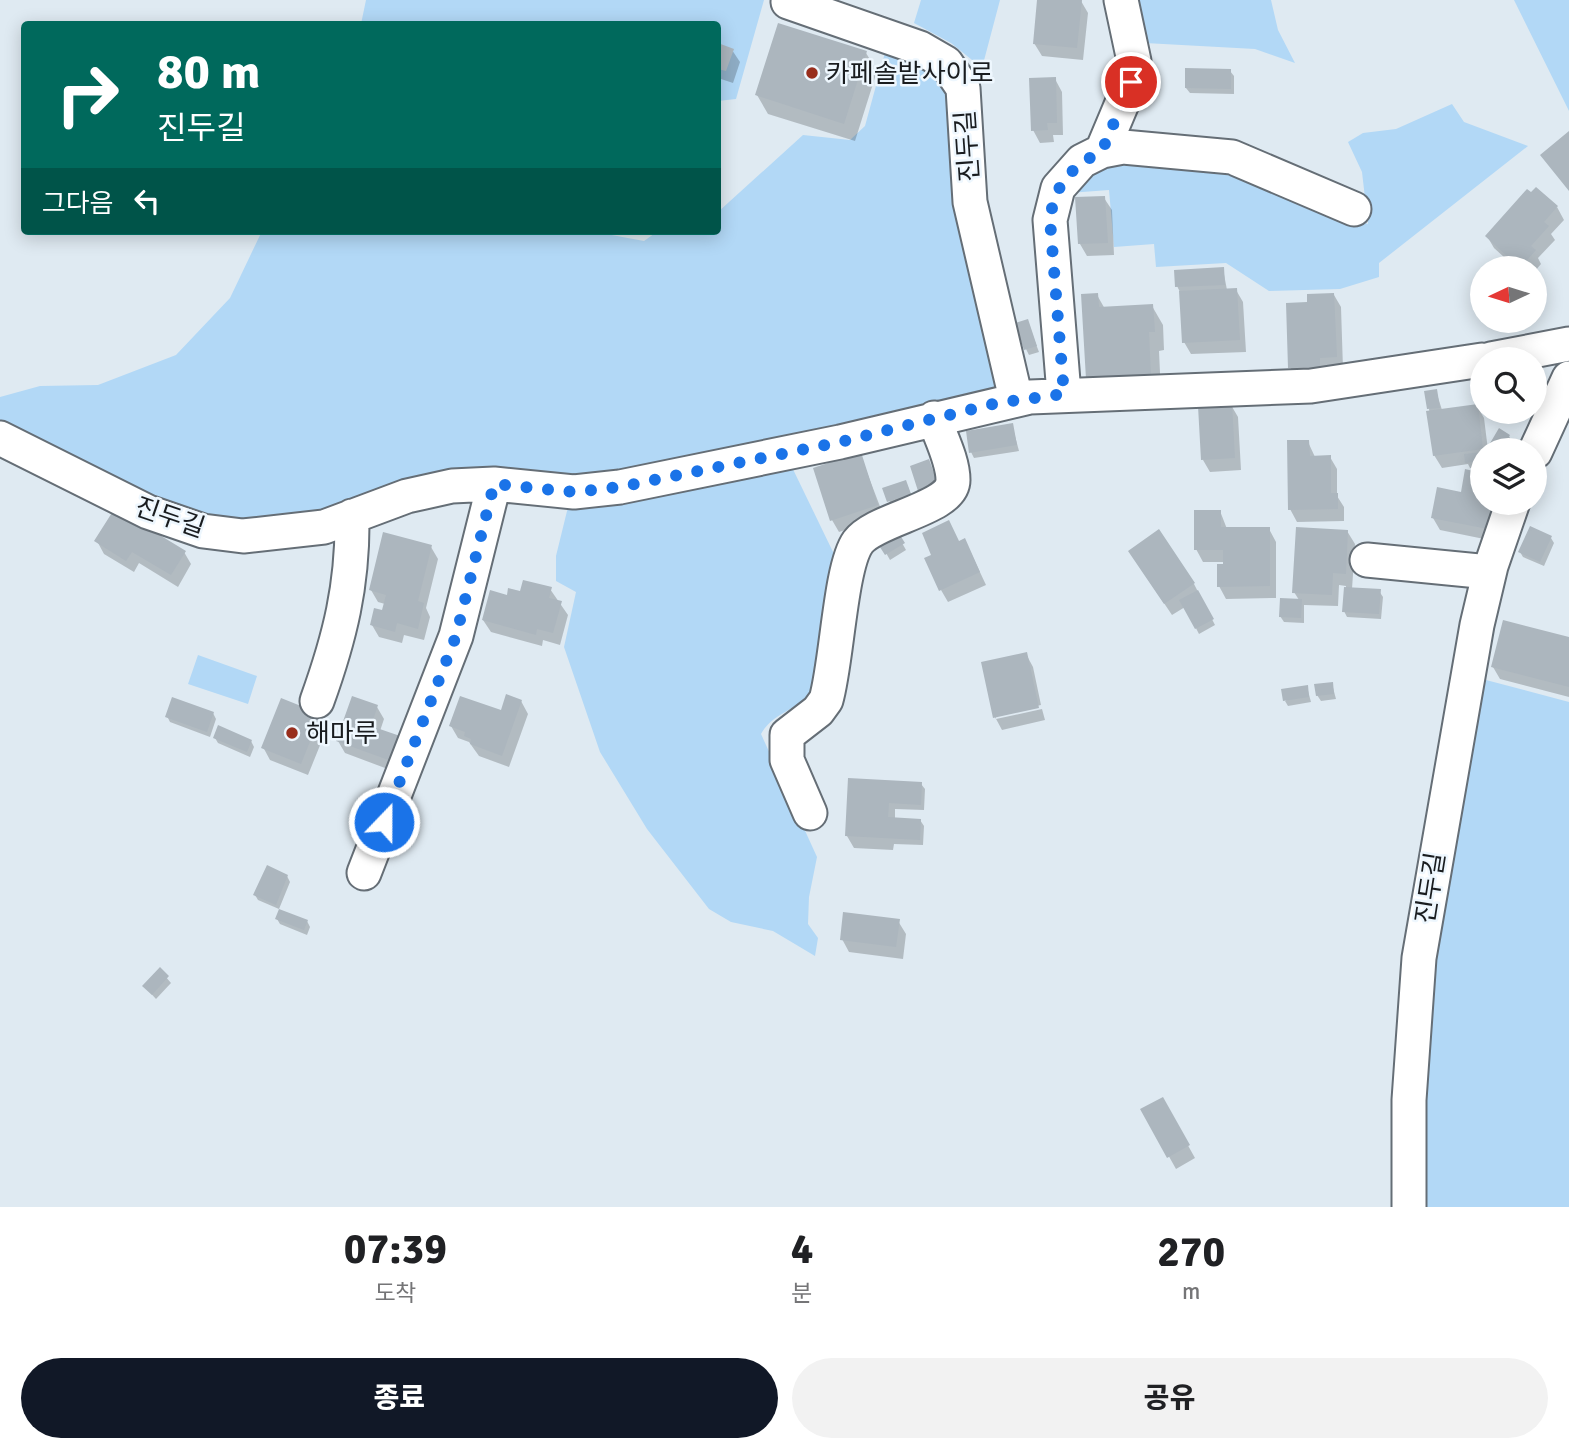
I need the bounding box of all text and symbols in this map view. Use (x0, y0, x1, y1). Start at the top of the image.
text: 80 m (157, 42, 260, 102)
icon: right (42, 49, 133, 140)
pin (1101, 52, 1161, 112)
place label: 카페솔밭사이로 (826, 58, 993, 90)
icon: arrive (1112, 63, 1150, 101)
marker: 카페솔밭사이로 (804, 65, 820, 81)
text: 진두길 (157, 109, 245, 148)
street label: 진두길 (950, 109, 986, 183)
icon: left (128, 182, 166, 220)
text: 그다음 (42, 188, 114, 220)
north arrow (1470, 256, 1547, 332)
map controls (1470, 256, 1547, 515)
button: search (1470, 347, 1547, 424)
button: layers (1470, 438, 1547, 515)
street label: 진두길 (131, 491, 209, 545)
place label: 해마루 (306, 718, 378, 750)
marker: 해마루 (284, 725, 300, 741)
position arrow (347, 785, 421, 859)
street label: 진두길 (1410, 850, 1452, 926)
text: 07:39 (344, 1224, 447, 1275)
text: 4 (791, 1224, 813, 1275)
text: 270 (1157, 1227, 1225, 1278)
text: m (1182, 1277, 1200, 1306)
text: 도착 (374, 1279, 416, 1308)
text: 분 (791, 1279, 813, 1308)
button: 종료 (21, 1358, 778, 1438)
button: 공유 (792, 1358, 1548, 1438)

